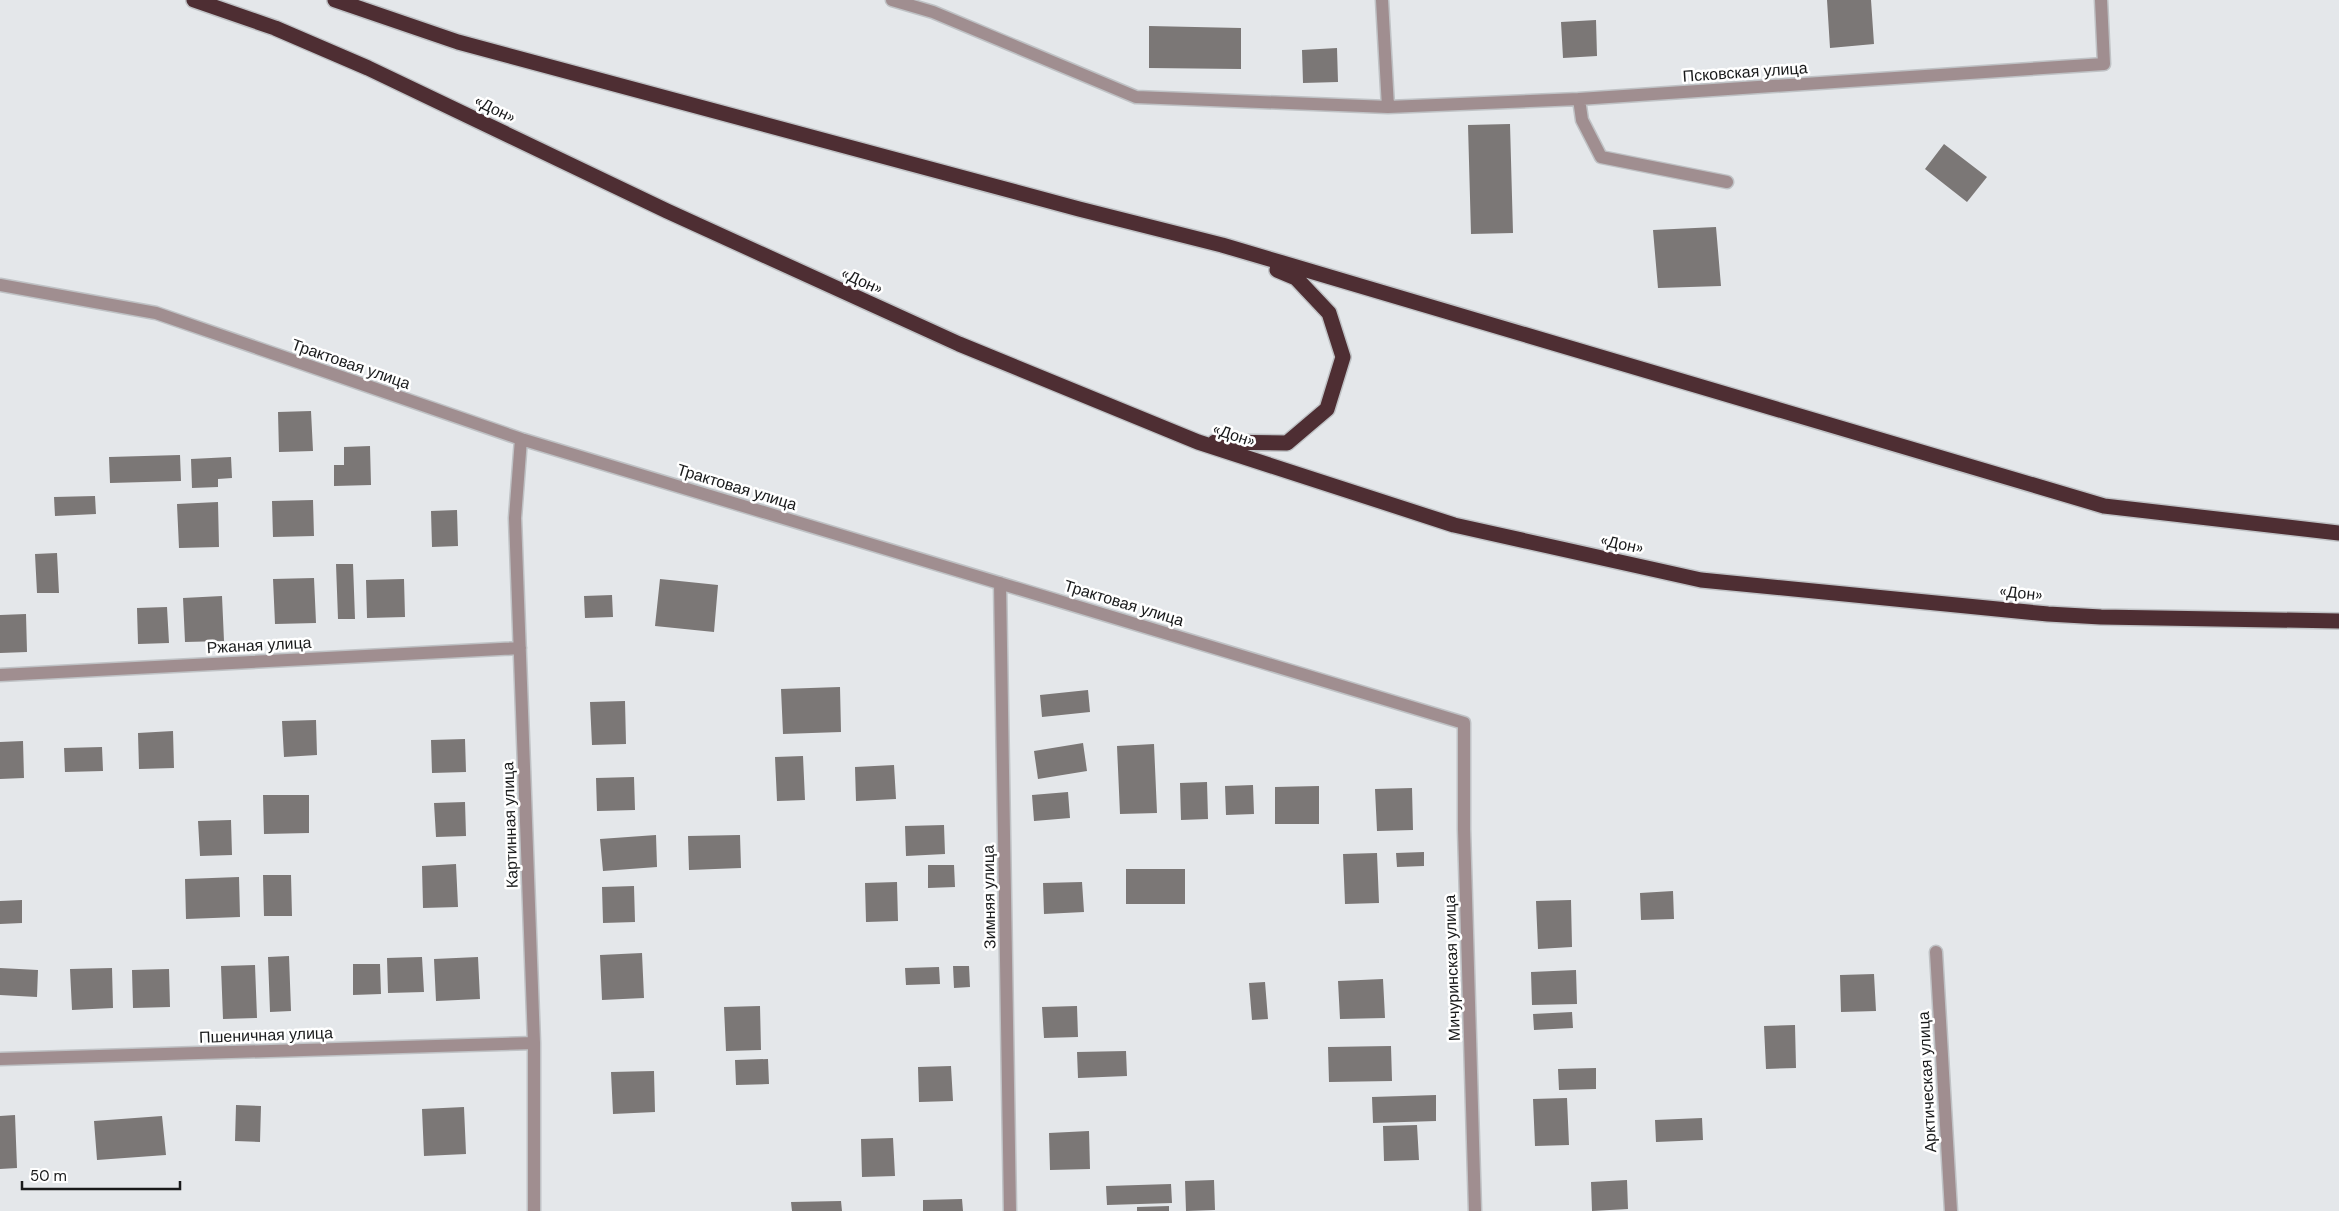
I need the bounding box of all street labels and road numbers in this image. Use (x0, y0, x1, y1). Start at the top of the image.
street label: Псковская улица (1682, 57, 1808, 87)
street label: «Дон» (471, 90, 519, 128)
street label: «Дон» (838, 263, 886, 299)
street label: Трактовая улица (289, 334, 413, 394)
street label: «Дон» (1210, 418, 1258, 452)
street label: Трактовая улица (675, 459, 799, 515)
street label: «Дон» (1599, 529, 1645, 559)
street label: Трактовая улица (1062, 575, 1186, 631)
street label: «Дон» (1998, 580, 2044, 606)
street label: Ржаная улица (206, 632, 312, 658)
street label: Картинная улица (497, 761, 523, 889)
street label: Зимняя улица (978, 845, 1000, 949)
street label: Мичуринская улица (1439, 894, 1465, 1041)
street label: Арктическая улица (1913, 1011, 1941, 1153)
street label: Пшеничная улица (199, 1022, 333, 1048)

